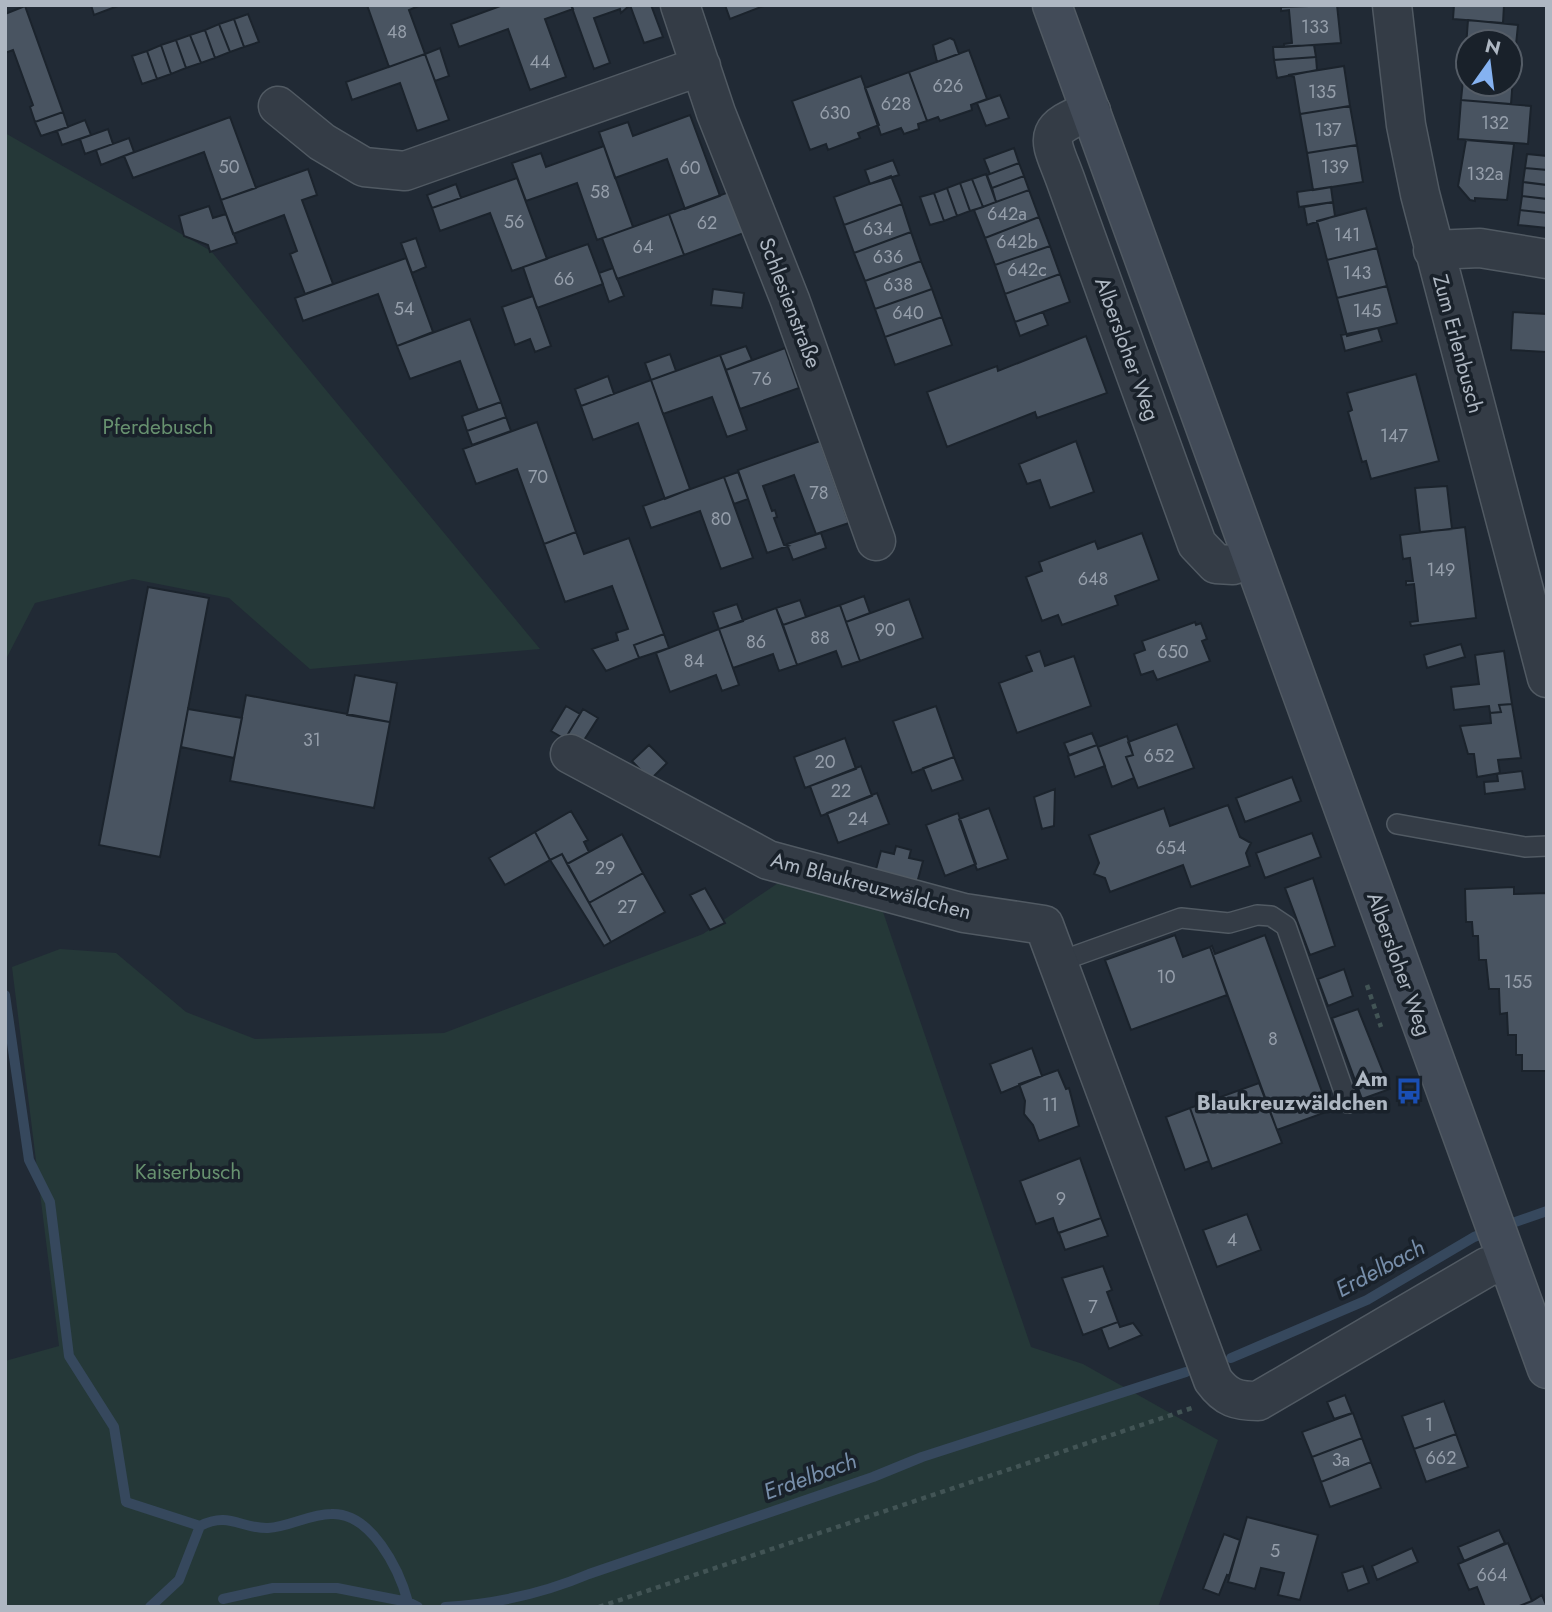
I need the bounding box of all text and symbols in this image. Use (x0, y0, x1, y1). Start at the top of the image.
house number: 133 (1301, 14, 1329, 40)
house number: 48 (387, 19, 407, 45)
north arrow (1454, 28, 1524, 98)
text: N (1482, 32, 1504, 62)
house number: 44 (530, 49, 551, 75)
house number: 626 (933, 73, 963, 99)
house number: 135 (1308, 79, 1336, 105)
house number: 628 (881, 91, 911, 117)
house number: 630 (820, 100, 851, 126)
house number: 132 (1481, 110, 1509, 136)
house number: 137 (1314, 117, 1342, 143)
house number: 50 (219, 154, 240, 180)
house number: 139 (1321, 154, 1349, 180)
house number: 60 (679, 155, 701, 181)
house number: 132a (1467, 161, 1503, 187)
house number: 58 (590, 179, 610, 205)
house number: 642a (987, 201, 1027, 227)
house number: 56 (504, 209, 524, 235)
house number: 62 (697, 210, 717, 236)
house number: 634 (863, 216, 893, 242)
house number: 141 (1334, 222, 1360, 248)
house number: 642b (996, 229, 1038, 255)
street label: Schlesienstraße (751, 233, 829, 373)
house number: 64 (633, 234, 653, 260)
house number: 636 (873, 244, 903, 270)
house number: 642c (1007, 257, 1047, 283)
house number: 143 (1343, 260, 1371, 286)
house number: 66 (554, 266, 574, 292)
street label: Zum Erlenbusch (1425, 271, 1491, 417)
house number: 638 (883, 272, 913, 298)
street label: Albersloher Weg (1087, 273, 1167, 425)
house number: 54 (394, 296, 414, 322)
house number: 145 (1353, 298, 1381, 324)
house number: 640 (892, 300, 924, 326)
house number: 76 (752, 366, 772, 392)
park label: Pferdebusch (103, 412, 213, 442)
house number: 147 (1380, 423, 1409, 449)
house number: 70 (528, 464, 548, 490)
house number: 78 (809, 480, 829, 506)
house number: 80 (711, 506, 732, 532)
house number: 149 (1427, 557, 1455, 583)
house number: 648 (1078, 566, 1108, 592)
house number: 90 (874, 617, 896, 643)
house number: 88 (810, 625, 830, 651)
house number: 86 (746, 629, 766, 655)
house number: 650 (1157, 639, 1189, 665)
house number: 84 (684, 648, 704, 674)
house number: 31 (303, 727, 321, 753)
house number: 652 (1144, 743, 1174, 769)
house number: 20 (814, 749, 836, 775)
house number: 22 (831, 778, 851, 804)
house number: 24 (848, 806, 868, 832)
house number: 654 (1155, 835, 1187, 861)
street label: Am Blaukreuzwäldchen (767, 845, 975, 927)
house number: 29 (595, 855, 615, 881)
street label: Albersloher Weg (1359, 888, 1439, 1040)
house number: 27 (617, 894, 637, 920)
house number: 10 (1157, 964, 1176, 990)
house number: 155 (1504, 969, 1532, 995)
house number: 8 (1268, 1026, 1278, 1052)
place label: Am Blaukreuzwäldchen (1197, 1064, 1388, 1118)
bus stop icon: Am Blaukreuzwäldchen (1394, 1076, 1424, 1106)
house number: 11 (1042, 1092, 1058, 1118)
park label: Kaiserbusch (135, 1157, 241, 1187)
house number: 9 (1056, 1186, 1066, 1212)
house number: 4 (1227, 1227, 1237, 1253)
water label: Erdelbach (1329, 1230, 1431, 1306)
house number: 7 (1088, 1294, 1098, 1320)
house number: 1 (1425, 1412, 1433, 1438)
water label: Erdelbach (759, 1443, 861, 1509)
house number: 662 (1426, 1445, 1456, 1471)
house number: 3a (1332, 1447, 1350, 1473)
house number: 5 (1270, 1538, 1280, 1564)
house number: 664 (1476, 1562, 1508, 1588)

